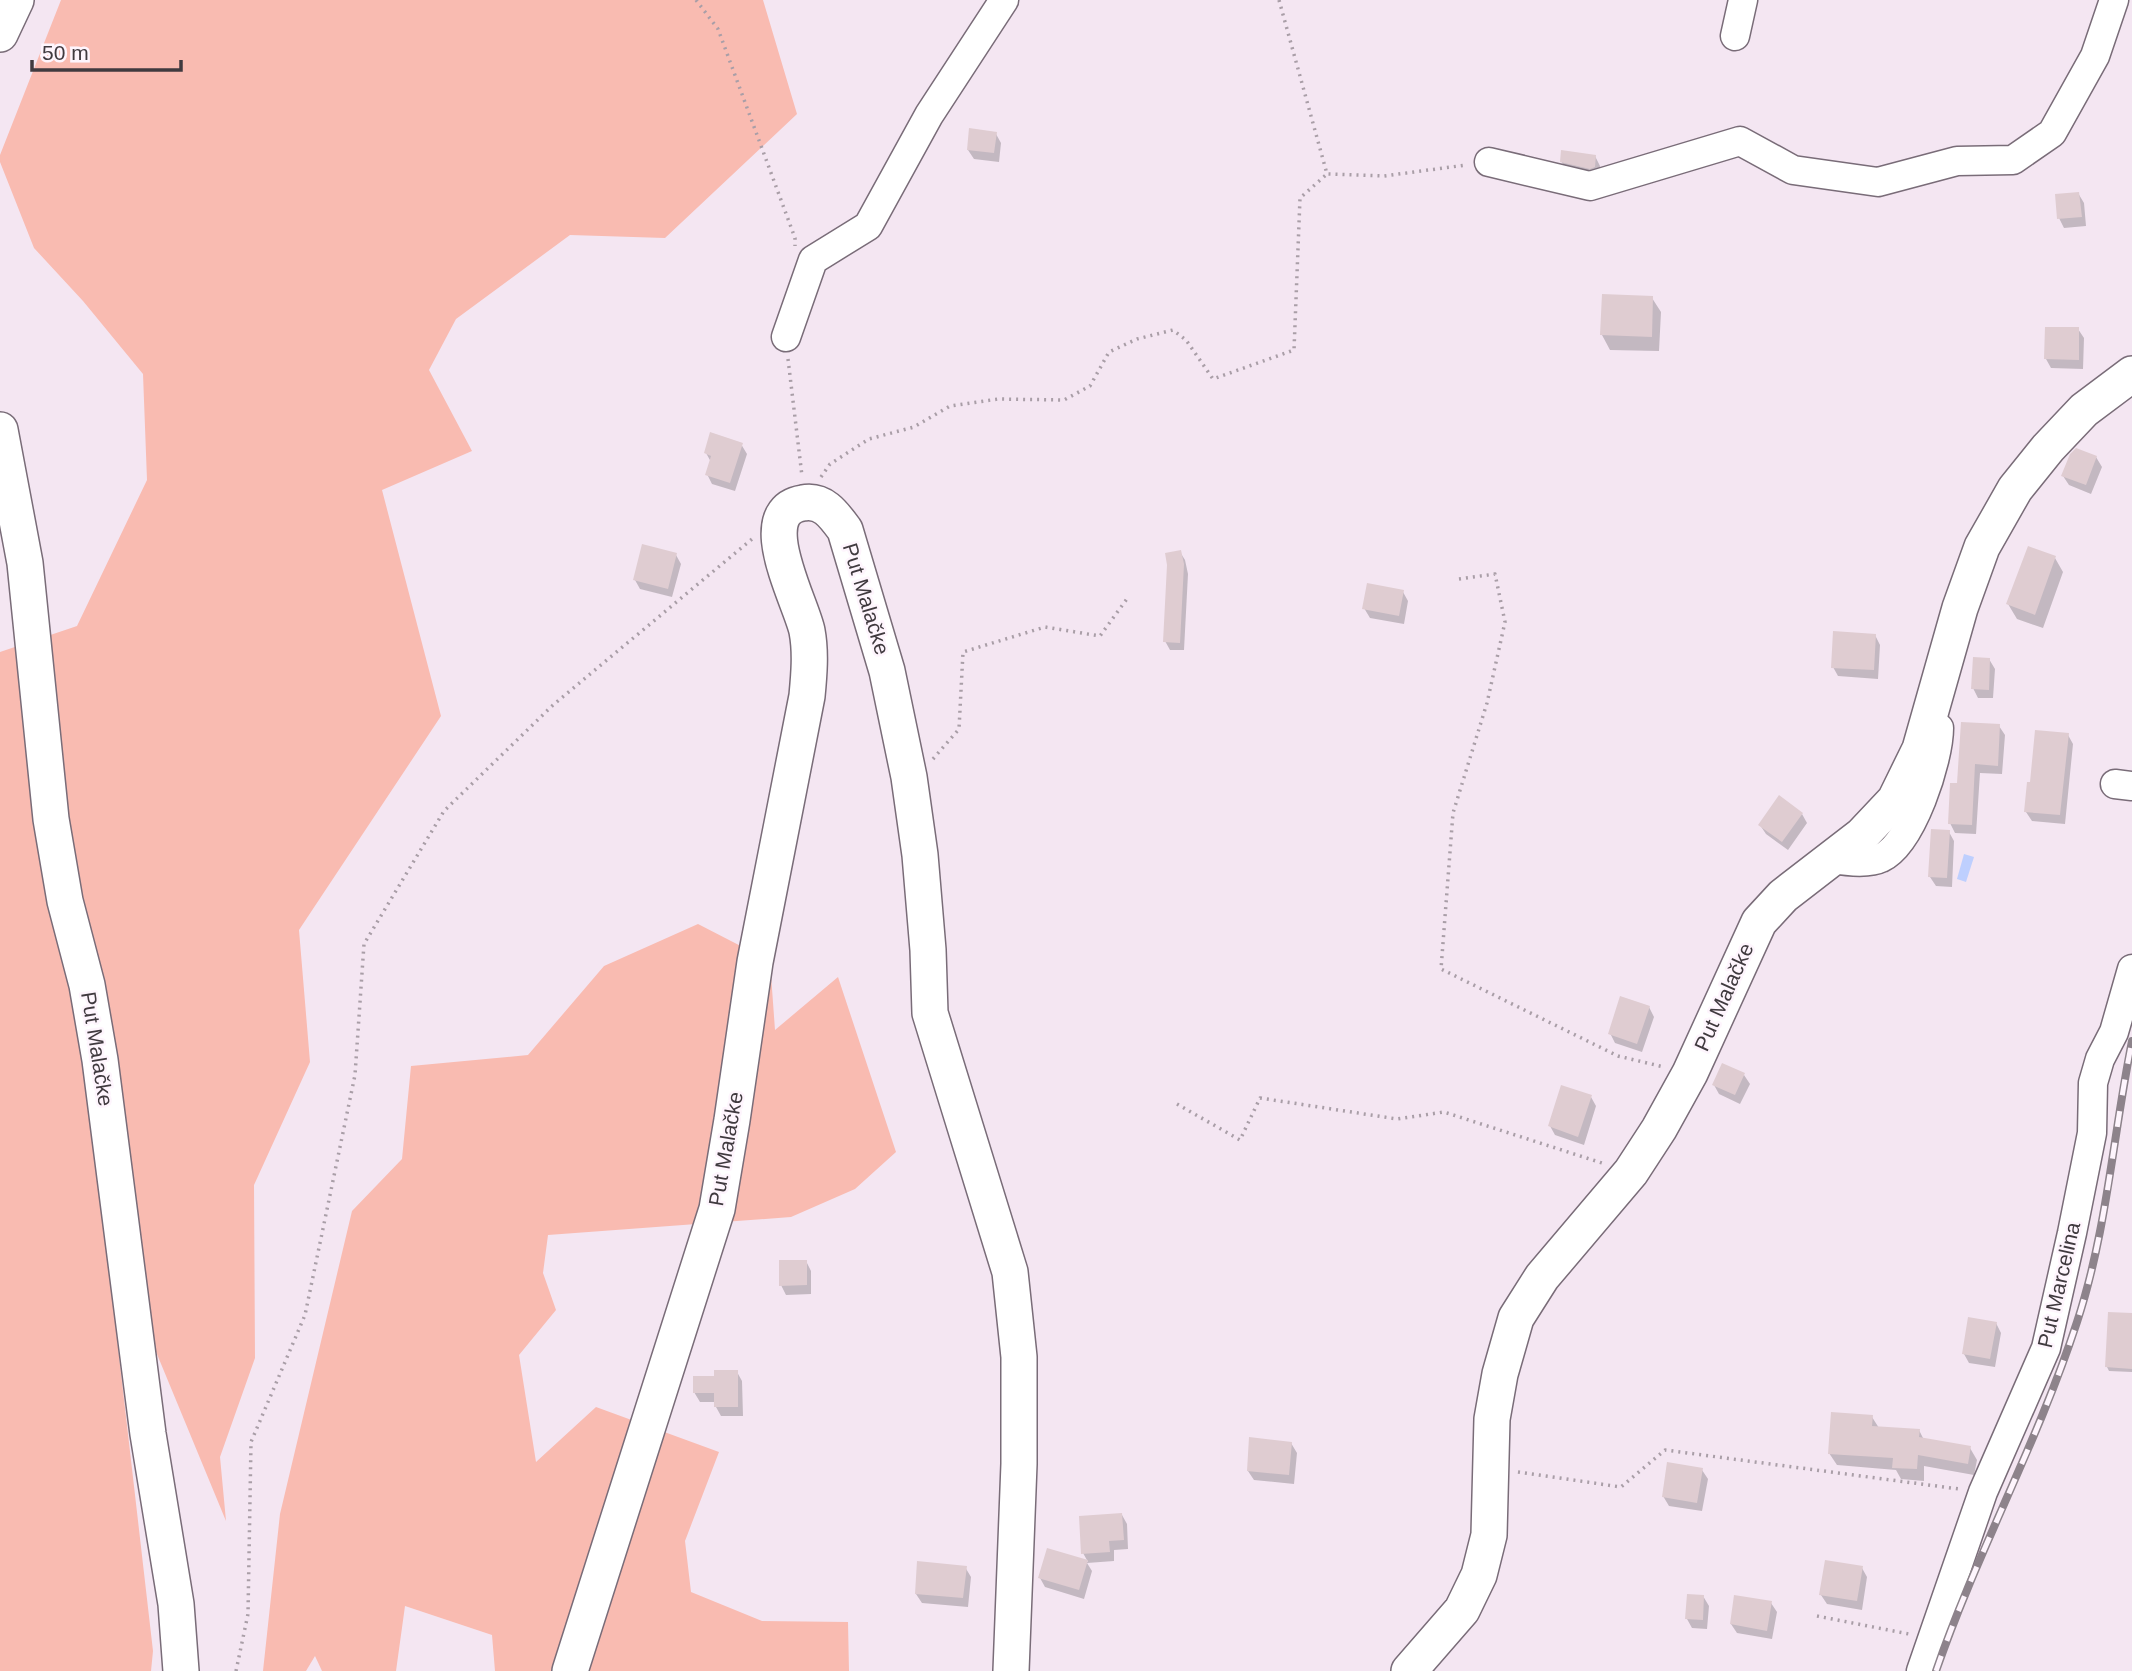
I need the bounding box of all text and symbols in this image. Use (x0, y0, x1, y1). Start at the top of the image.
scale bar (32, 28, 180, 72)
text: 50 m (42, 41, 89, 64)
street label: Put Malačke (839, 540, 894, 657)
street label: Put Malačke (1690, 939, 1758, 1054)
street label: Put Malačke (77, 990, 118, 1108)
street label: Put Malačke (704, 1090, 747, 1208)
street label: Put Marcelina (2033, 1219, 2084, 1350)

